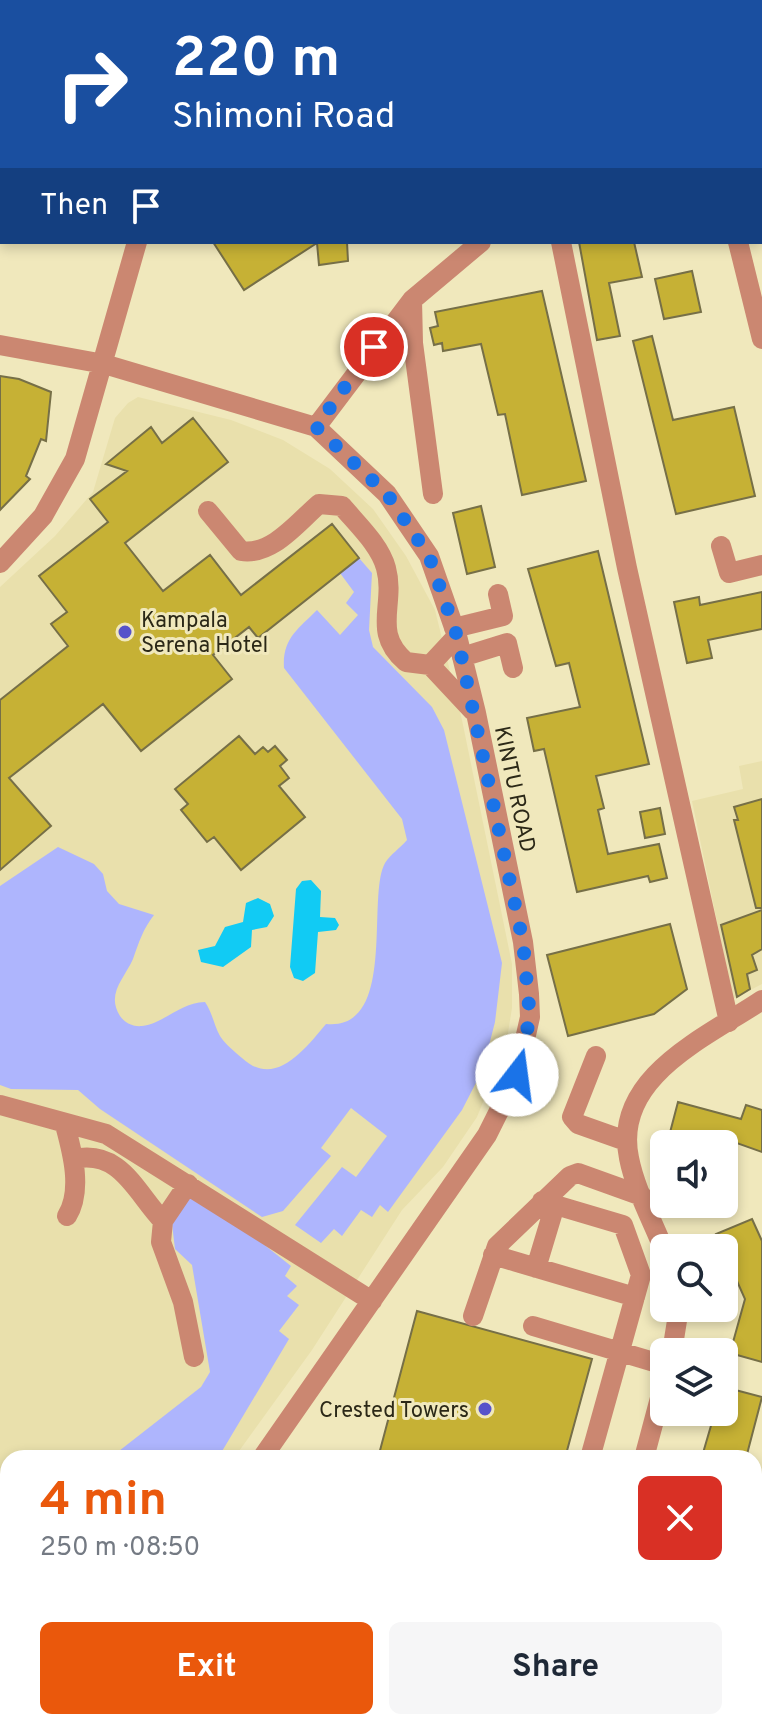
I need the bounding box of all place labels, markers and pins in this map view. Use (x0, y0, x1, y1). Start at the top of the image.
pin (340, 313, 408, 381)
place label: Kampala Serena Hotel (141, 608, 268, 660)
marker: Kampala Serena Hotel (116, 623, 134, 641)
place label: Crested Towers (319, 1398, 469, 1425)
marker: Crested Towers (476, 1400, 494, 1418)

